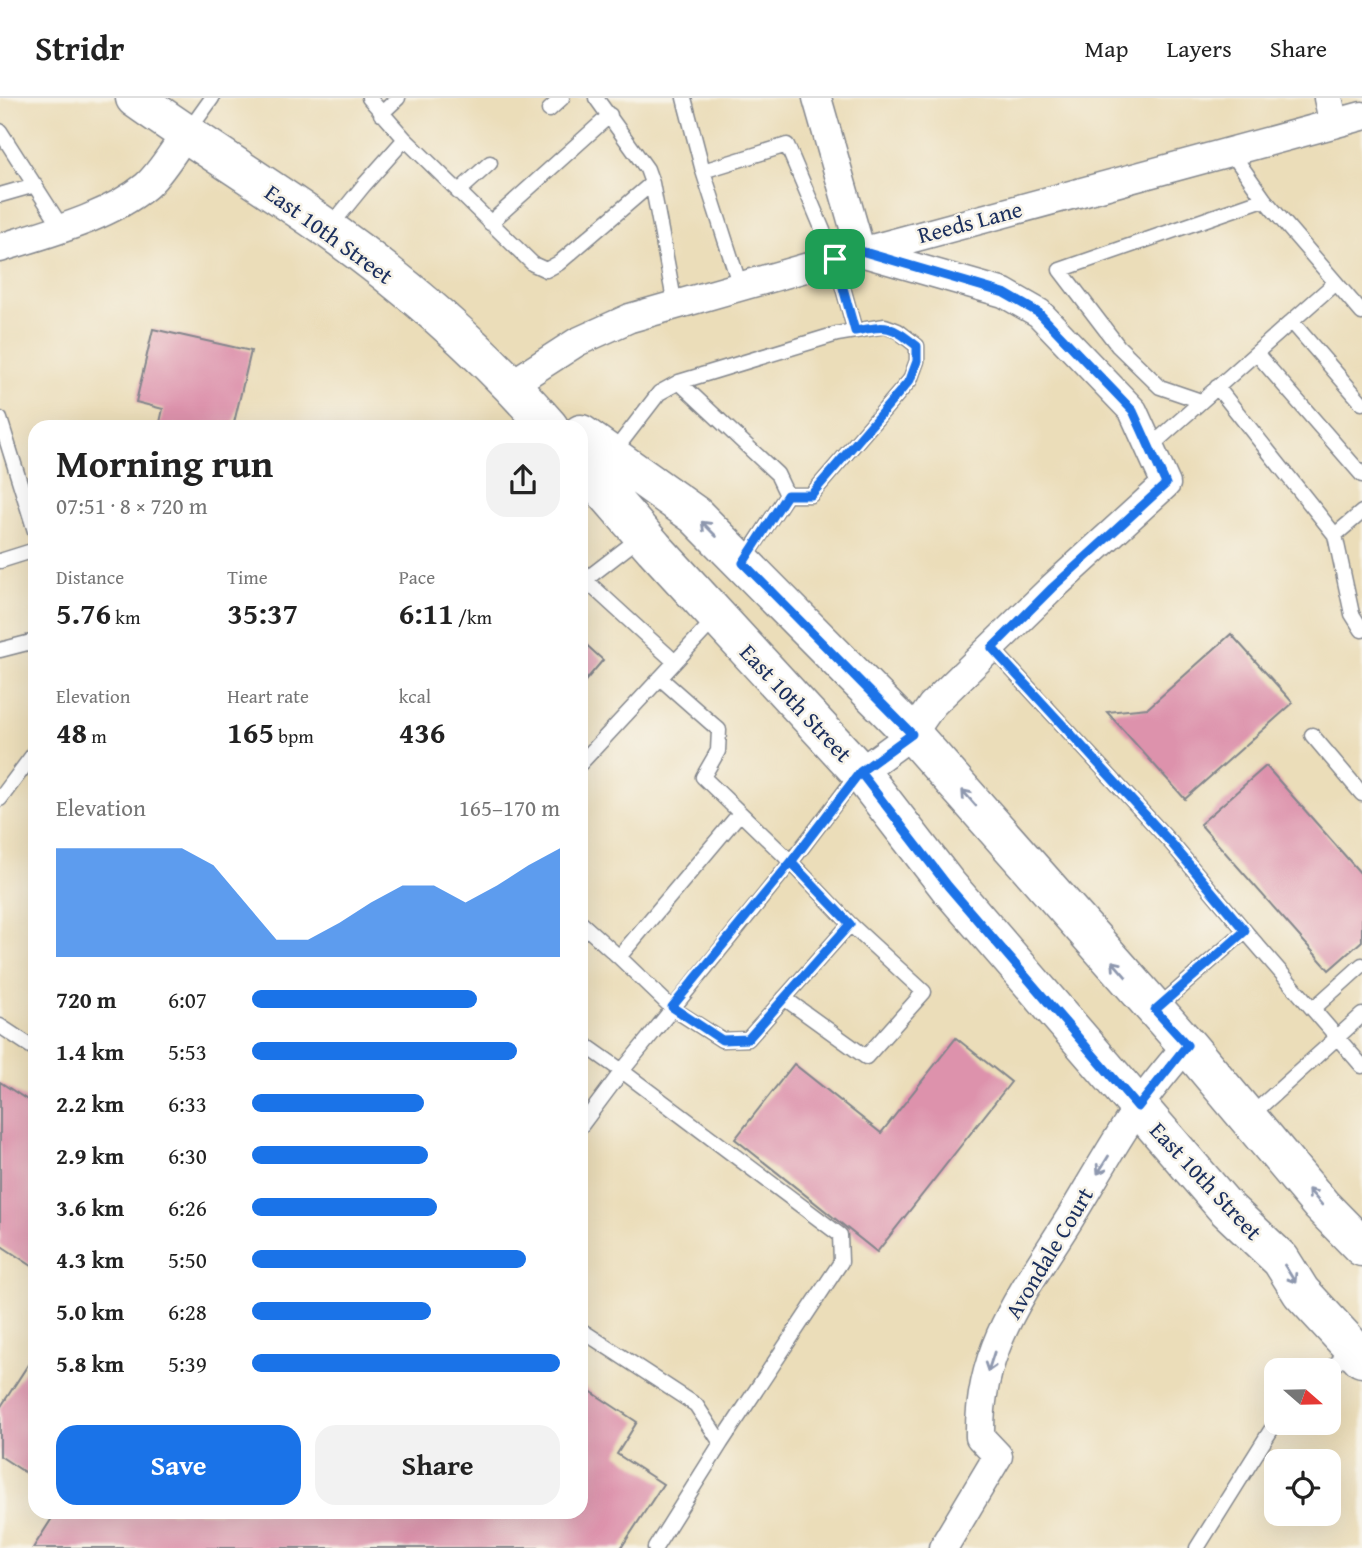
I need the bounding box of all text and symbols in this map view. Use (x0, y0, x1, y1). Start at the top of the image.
text: Stridr (35, 24, 124, 72)
text: Map (1085, 31, 1128, 66)
text: Layers (1166, 31, 1232, 66)
text: Share (1270, 31, 1327, 66)
street label: East 10th Street (258, 176, 400, 291)
street label: Reeds Lane (914, 192, 1026, 251)
pin (805, 229, 865, 289)
icon: arrive (816, 240, 854, 278)
text: Morning run (56, 435, 273, 491)
button: share (486, 443, 560, 517)
text: 07:51 · 8 × 720 m (56, 489, 208, 522)
one-way arrow (700, 521, 717, 538)
text: Distance (56, 563, 124, 591)
text: Time (227, 563, 268, 591)
text: Pace (399, 563, 435, 591)
text: 5.76 (56, 591, 111, 635)
text: 35:37 (227, 591, 298, 635)
text: 6:11 (399, 591, 454, 635)
text: km (111, 603, 140, 631)
text: /km (454, 603, 492, 631)
street label: East 10th Street (733, 636, 860, 769)
text: Elevation (56, 682, 130, 710)
text: Heart rate (227, 682, 309, 710)
text: kcal (399, 682, 431, 710)
text: 48 (56, 710, 87, 754)
text: 165 (227, 710, 274, 754)
text: 436 (399, 710, 445, 754)
text: m (87, 722, 107, 750)
text: bpm (274, 722, 314, 750)
one-way arrow (961, 790, 977, 808)
text: Elevation (56, 791, 146, 824)
text: 165–170 m (459, 791, 560, 824)
one-way arrow (1111, 960, 1127, 978)
text: 720 m (56, 983, 117, 1016)
text: 6:07 (168, 983, 207, 1016)
text: 1.4 km (56, 1035, 124, 1068)
text: 5:53 (168, 1035, 207, 1068)
text: 2.2 km (56, 1087, 124, 1120)
text: 6:33 (168, 1087, 207, 1120)
street label: East 10th Street (1143, 1114, 1270, 1247)
text: 2.9 km (56, 1139, 124, 1172)
text: 6:30 (168, 1139, 207, 1172)
one-way arrow (1095, 1154, 1109, 1174)
street label: Avondale Court (996, 1181, 1101, 1325)
one-way arrow (1307, 1189, 1323, 1207)
text: 3.6 km (56, 1191, 124, 1224)
text: 6:26 (168, 1191, 207, 1224)
text: 4.3 km (56, 1243, 124, 1276)
text: 5:50 (168, 1243, 207, 1276)
one-way arrow (1284, 1264, 1298, 1284)
text: 5.0 km (56, 1295, 124, 1328)
text: 6:28 (168, 1295, 207, 1328)
text: 5.8 km (56, 1347, 124, 1380)
text: 5:39 (168, 1347, 207, 1380)
one-way arrow (983, 1350, 996, 1372)
north arrow (1264, 1358, 1340, 1435)
map controls (1264, 1358, 1341, 1526)
button: Save (56, 1425, 301, 1505)
button: Share (315, 1425, 560, 1505)
button: locate (1264, 1449, 1341, 1526)

